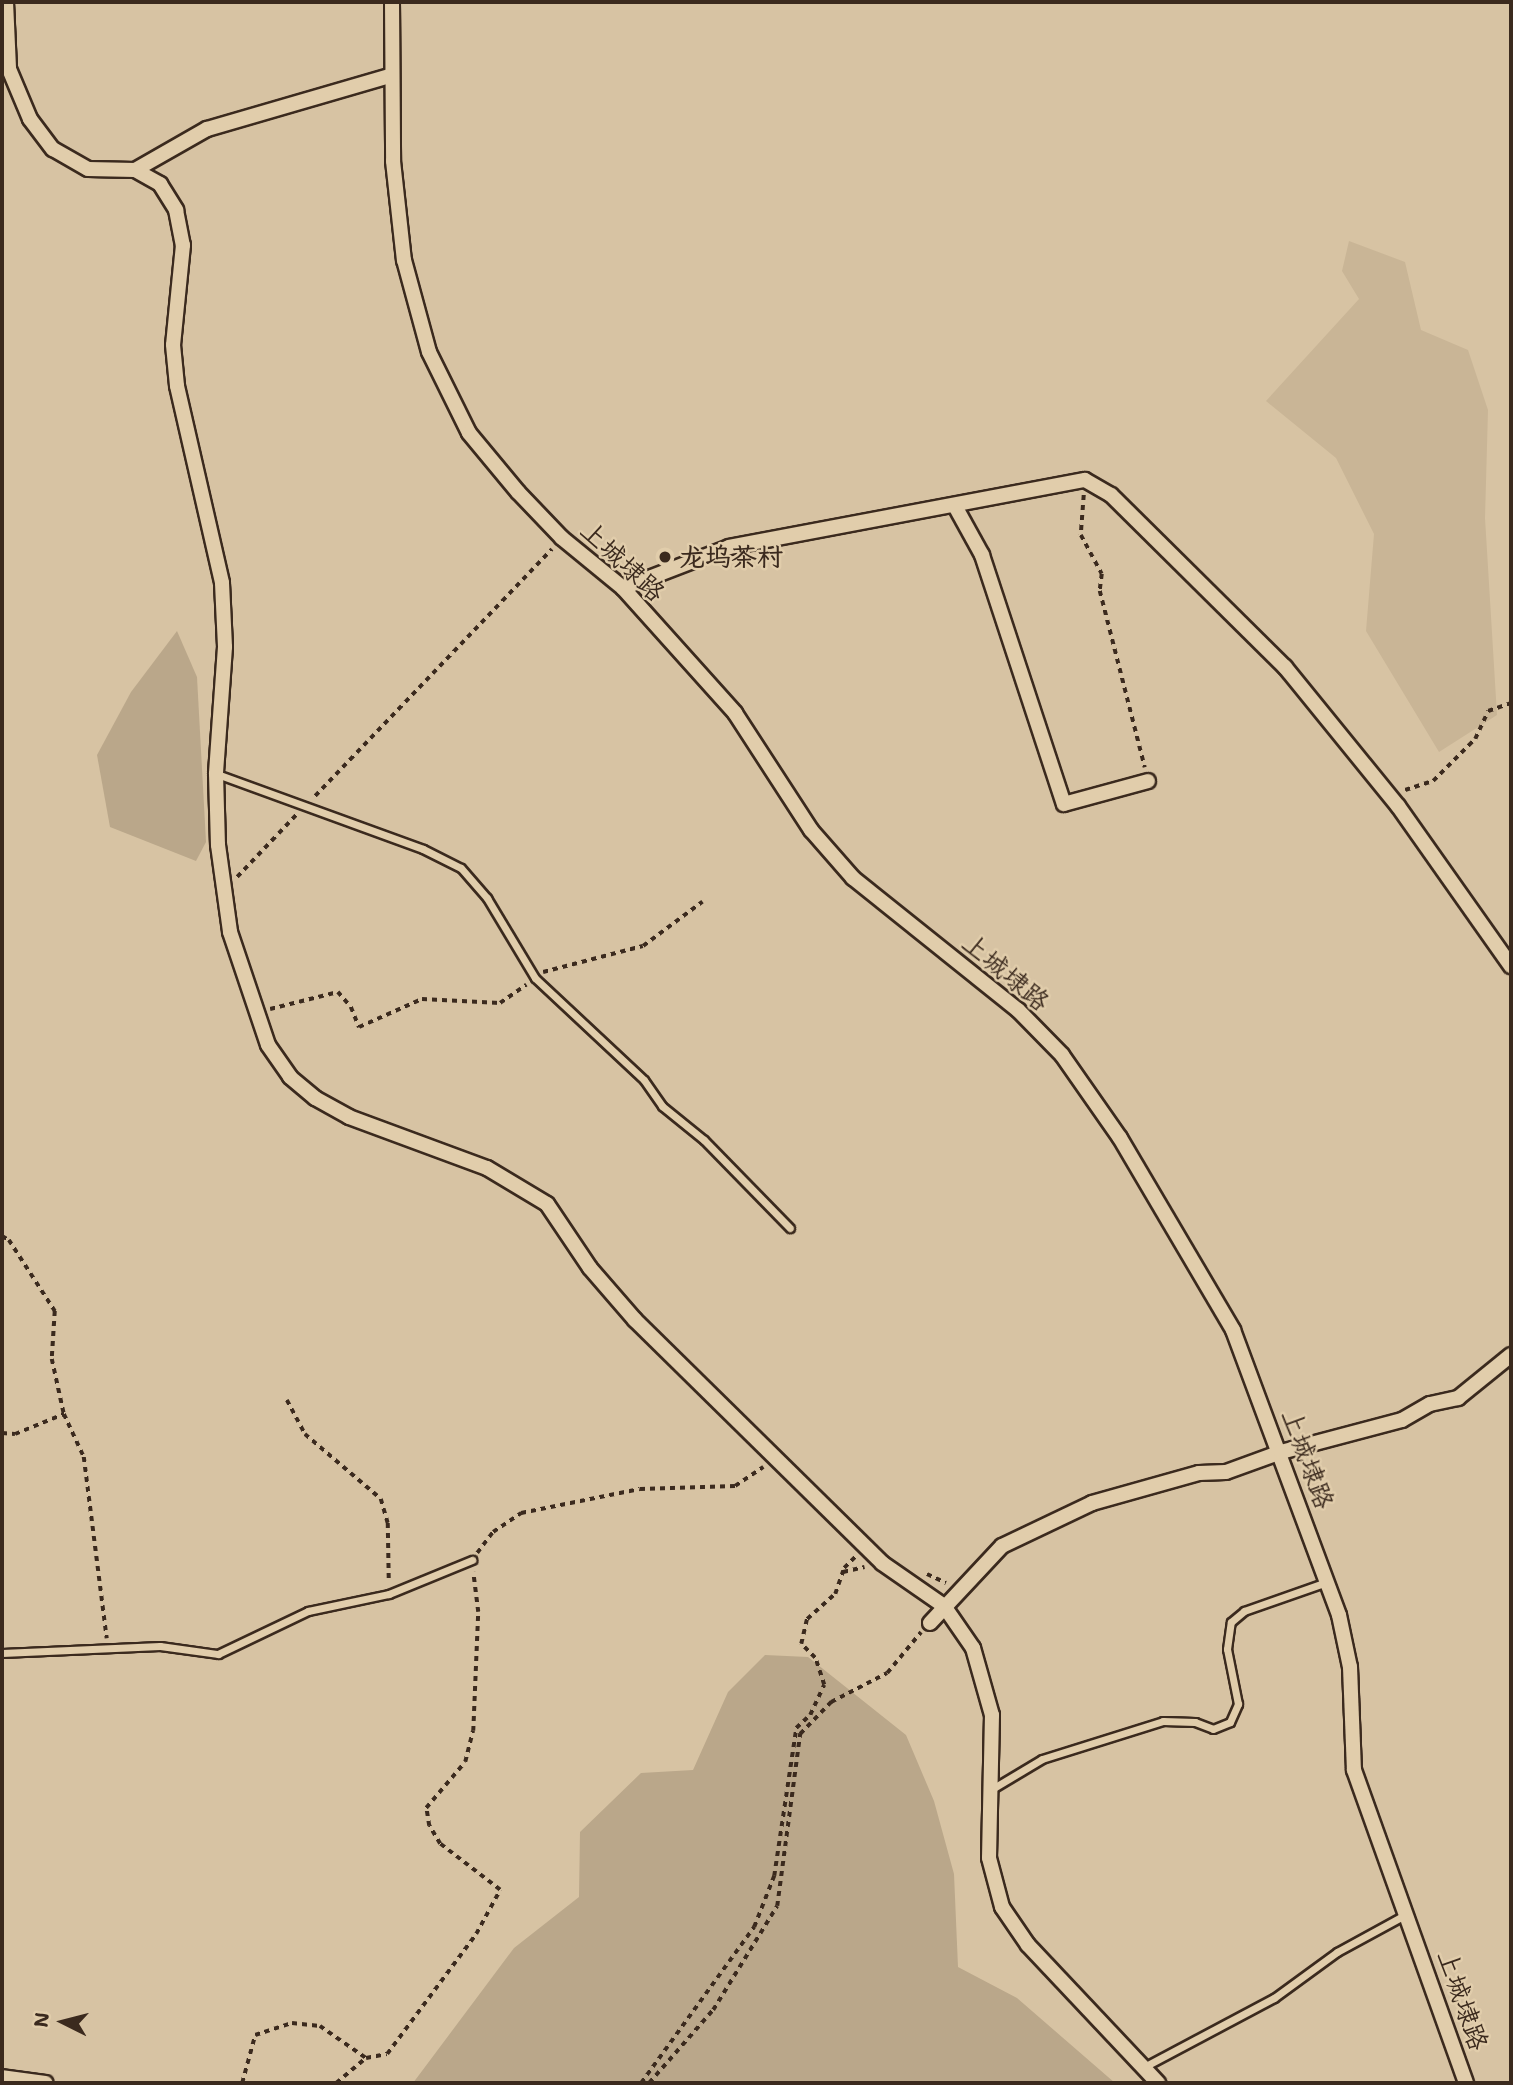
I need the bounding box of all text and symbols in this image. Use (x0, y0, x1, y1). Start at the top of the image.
street label: 上城埭路 (574, 514, 672, 608)
place label: 龙坞茶村 (679, 541, 783, 573)
marker: 龙坞茶村 (657, 549, 673, 565)
street label: 上城埭路 (956, 927, 1056, 1017)
street label: 上城埭路 (1276, 1405, 1340, 1513)
street label: 上城埭路 (1431, 1946, 1495, 2054)
north arrow (28, 1987, 98, 2057)
text: N (28, 2011, 55, 2029)

